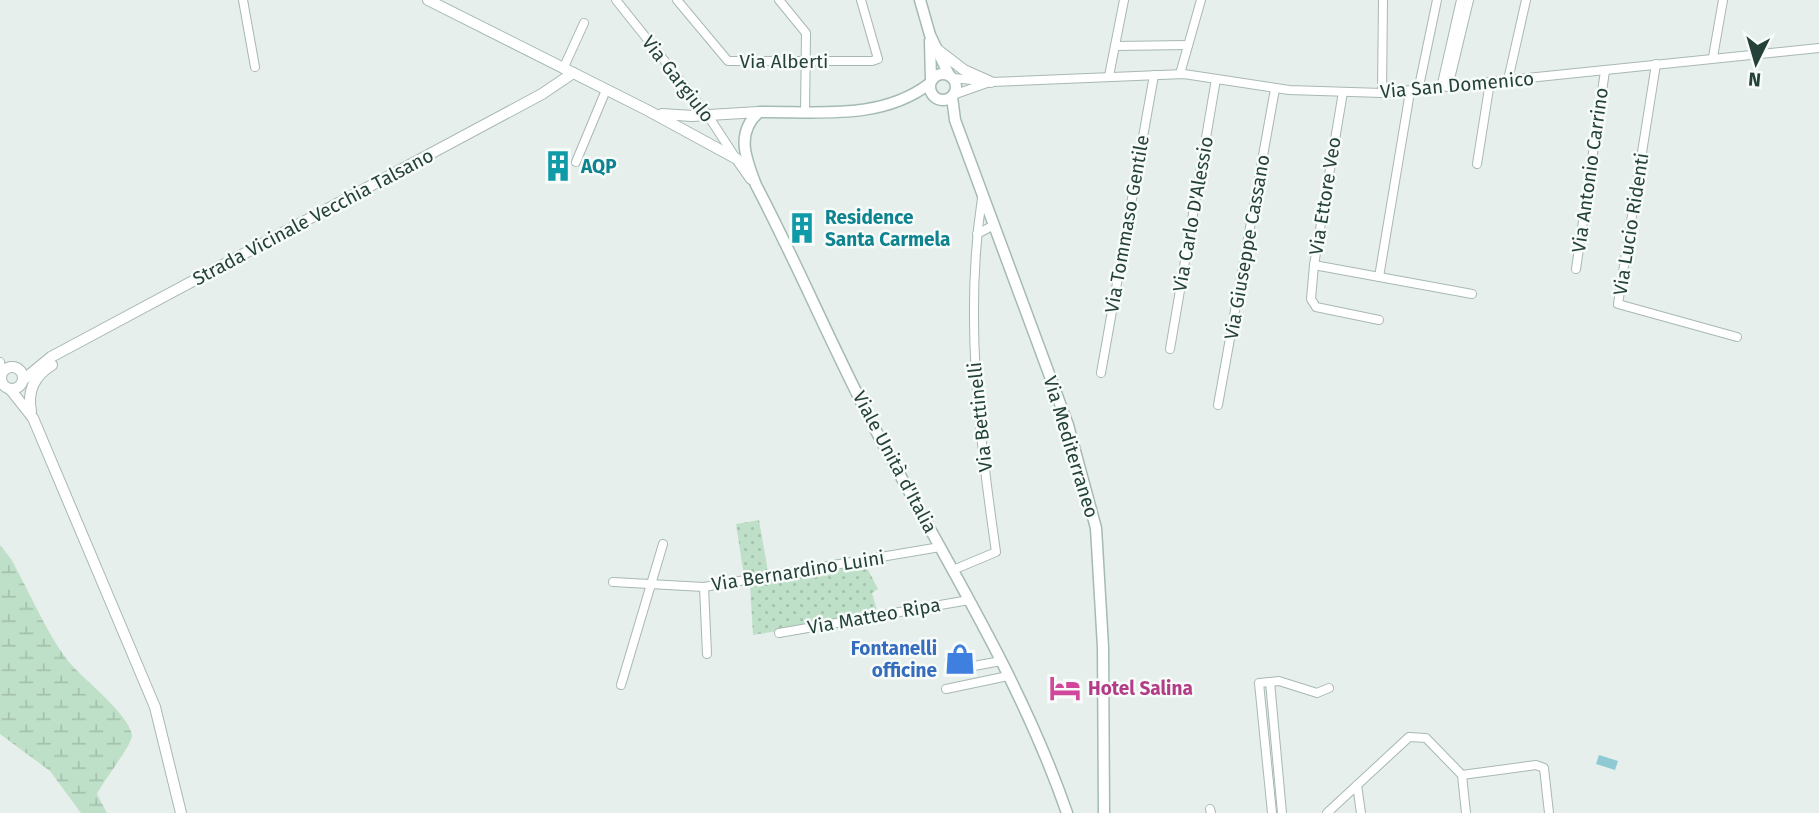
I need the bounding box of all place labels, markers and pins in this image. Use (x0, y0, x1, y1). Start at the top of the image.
building icon: AQP (541, 149, 575, 183)
place label: AQP (580, 155, 617, 178)
place label: Residence Santa Carmela (825, 206, 951, 251)
building icon: Residence Santa Carmela (785, 211, 819, 245)
place label: Fontanelli officine (851, 637, 937, 682)
shop icon: Fontanelli officine (943, 642, 977, 676)
hotel icon: Hotel Salina (1048, 671, 1082, 705)
place label: Hotel Salina (1088, 677, 1193, 700)

